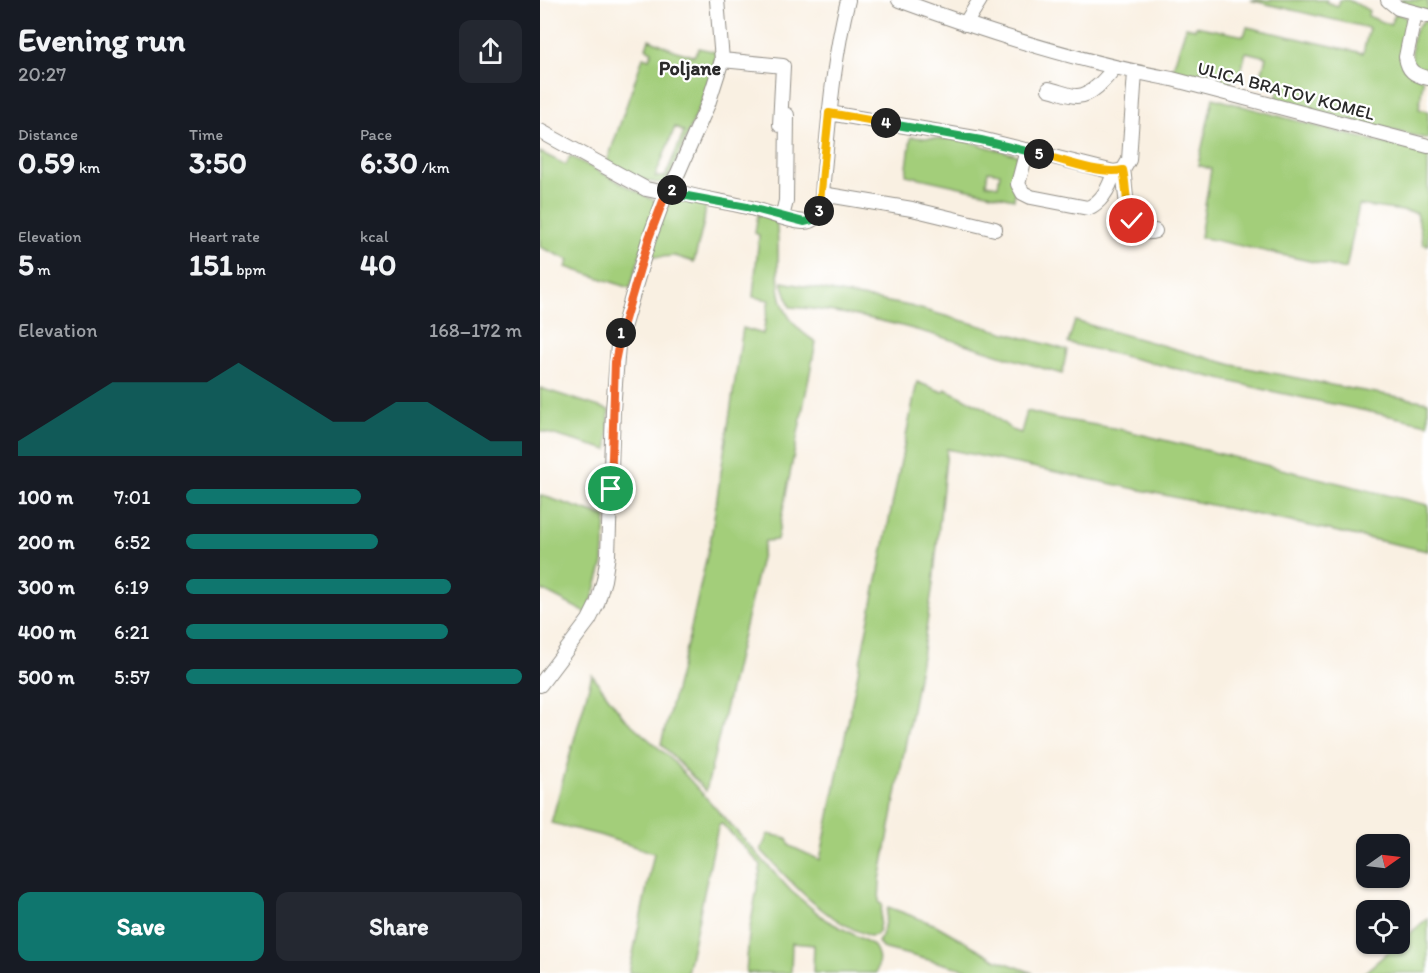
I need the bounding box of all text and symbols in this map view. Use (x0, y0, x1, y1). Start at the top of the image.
text: Evening run (18, 20, 185, 59)
button: share (459, 20, 522, 83)
district label: Poljane (659, 56, 722, 81)
street label: ULICA BRATOV KOMEL (1195, 57, 1377, 125)
text: 20:27 (18, 62, 66, 86)
pin: 4 (871, 108, 901, 138)
text: 4 (881, 113, 891, 132)
text: Distance (18, 125, 78, 144)
text: Time (189, 125, 223, 144)
text: Pace (360, 125, 392, 144)
pin: 5 (1024, 139, 1054, 169)
text: 0.59 (18, 144, 75, 181)
text: 3:50 (189, 144, 247, 181)
text: 6:30 (360, 144, 418, 181)
text: 5 (1035, 144, 1043, 163)
text: km (75, 158, 100, 177)
text: /km (418, 158, 450, 177)
pin: 2 (657, 175, 687, 205)
text: 2 (668, 180, 676, 199)
pin (1106, 195, 1157, 246)
pin: 3 (804, 196, 834, 226)
text: 3 (815, 201, 823, 220)
icon: check (1115, 204, 1148, 237)
text: Elevation (18, 227, 82, 246)
text: Heart rate (189, 227, 260, 246)
text: kcal (360, 227, 388, 246)
text: 5 (18, 246, 34, 283)
text: 151 (189, 246, 233, 283)
text: 40 (360, 246, 397, 283)
text: m (34, 260, 51, 279)
text: bpm (233, 260, 266, 279)
text: Elevation (18, 318, 97, 342)
text: 168–172 m (429, 318, 522, 342)
pin: 1 (606, 318, 636, 348)
text: 1 (617, 323, 625, 342)
pin (585, 463, 636, 514)
icon: arrive (594, 472, 627, 505)
text: 100 m (18, 485, 73, 509)
text: 7:01 (114, 485, 150, 509)
text: 200 m (18, 530, 74, 554)
text: 6:52 (114, 530, 151, 554)
text: 300 m (18, 575, 75, 599)
text: 6:19 (114, 575, 149, 599)
text: 400 m (18, 620, 76, 644)
text: 6:21 (114, 620, 149, 644)
text: 500 m (18, 665, 74, 689)
text: 5:57 (114, 665, 150, 689)
north arrow (1356, 834, 1410, 888)
map controls (1356, 834, 1410, 954)
button: Save (18, 892, 264, 961)
button: Share (276, 892, 522, 961)
button: locate (1356, 900, 1410, 954)

